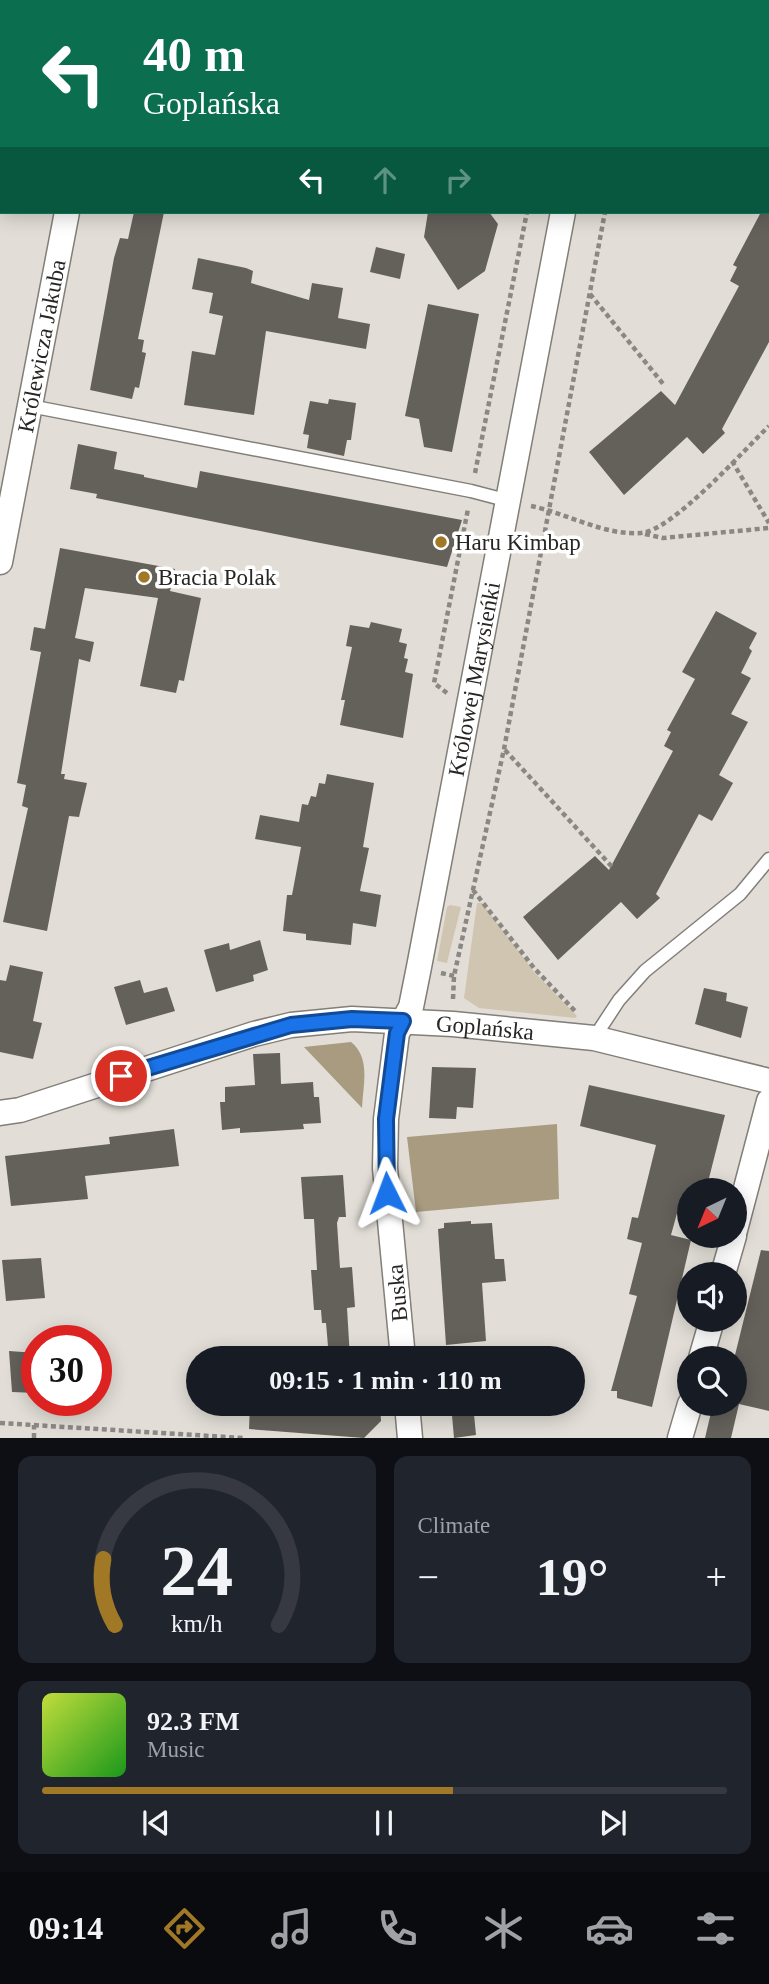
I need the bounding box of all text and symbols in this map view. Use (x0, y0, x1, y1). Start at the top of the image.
text: 40 m (143, 27, 245, 82)
icon: left (28, 28, 119, 119)
text: Goplańska (143, 85, 280, 121)
icon: left (293, 161, 331, 199)
icon: ahead (366, 161, 404, 199)
icon: right (439, 161, 477, 199)
street label: Królewicza Jakuba (13, 257, 71, 435)
place label: Haru Kimbap (455, 530, 581, 555)
marker: Haru Kimbap (433, 534, 449, 550)
place label: Bracia Polak (158, 565, 277, 590)
marker: Bracia Polak (136, 569, 152, 585)
street label: Królowej Marysieńki (444, 580, 505, 778)
street label: Goplańska (435, 1011, 535, 1045)
pin (91, 1046, 151, 1106)
icon: arrive (102, 1057, 140, 1095)
position arrow (350, 1156, 424, 1230)
north arrow (677, 1178, 747, 1248)
map controls (677, 1178, 747, 1416)
button: sound (677, 1262, 747, 1332)
street label: Buska (383, 1263, 412, 1323)
speed limit sign: 30 (21, 1325, 112, 1416)
button: search (677, 1346, 747, 1416)
text: 09:15 · 1 min · 110 m (269, 1366, 502, 1395)
text: Climate (418, 1513, 490, 1538)
text: 24 (160, 1531, 233, 1612)
text: 19° (536, 1549, 609, 1606)
text: − (418, 1556, 439, 1598)
text: + (706, 1556, 727, 1598)
text: km/h (171, 1610, 223, 1637)
text: 92.3 FM (147, 1707, 239, 1736)
text: Music (147, 1737, 205, 1762)
icon: previous (137, 1804, 175, 1842)
icon: pause (365, 1804, 403, 1842)
icon: next (594, 1804, 632, 1842)
icon: directions (160, 1904, 209, 1953)
icon: music (267, 1904, 316, 1953)
icon: phone (373, 1904, 422, 1953)
icon: climate (479, 1904, 528, 1953)
icon: car (585, 1904, 634, 1953)
icon: filters (691, 1904, 740, 1953)
text: 09:14 (29, 1910, 103, 1946)

